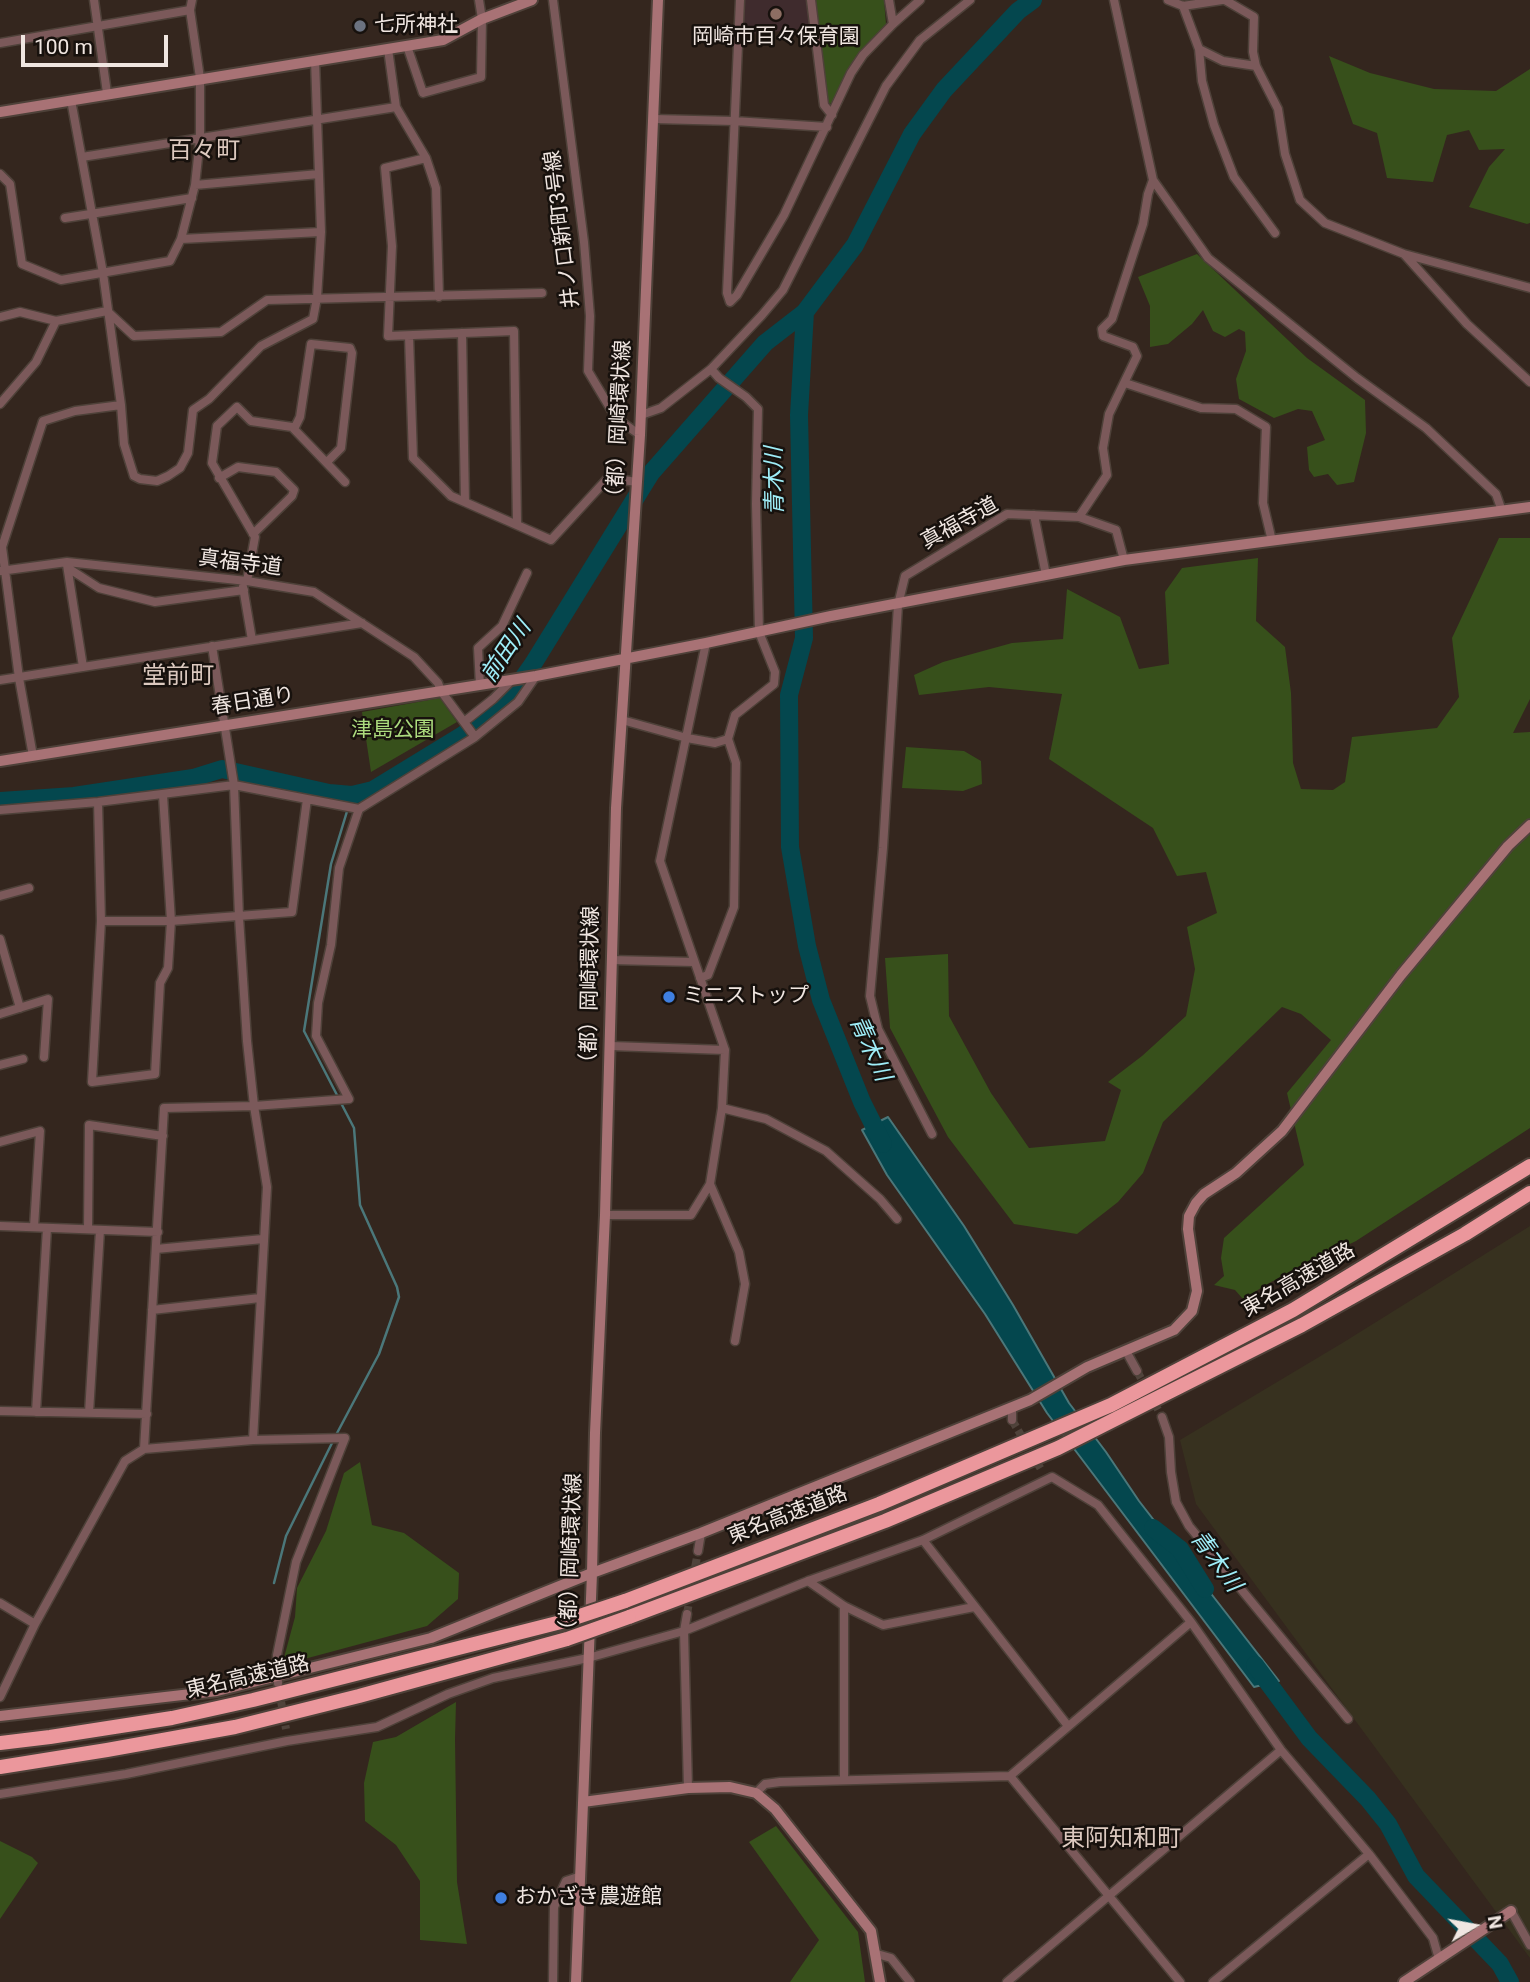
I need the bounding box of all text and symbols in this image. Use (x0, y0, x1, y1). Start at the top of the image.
marker: 岡崎市百々保育園 (768, 6, 784, 22)
place label: 七所神社 (374, 13, 458, 39)
marker: 七所神社 (352, 18, 368, 34)
scale bar (24, 21, 172, 65)
place label: 岡崎市百々保育園 (692, 25, 860, 51)
text: 100 m (34, 35, 93, 59)
district label: 百々町 (168, 138, 240, 166)
street label: 井ノ口新町3号線 (541, 149, 585, 309)
street label: （都）岡崎環状線 (603, 339, 637, 509)
water label: 青木川 (762, 446, 790, 516)
street label: 真福寺道 (917, 493, 1003, 555)
street label: 真福寺道 (197, 546, 283, 582)
water label: 前田川 (476, 616, 538, 688)
district label: 堂前町 (142, 663, 214, 691)
street label: 春日通り (210, 683, 296, 721)
park label: 津島公園 (351, 718, 435, 744)
street label: （都）岡崎環状線 (577, 906, 605, 1074)
place label: ミニストップ (683, 984, 809, 1010)
marker: ミニストップ (661, 989, 677, 1005)
water label: 青木川 (842, 1012, 896, 1086)
street label: 東名高速道路 (1238, 1239, 1360, 1323)
street label: （都）岡崎環状線 (556, 1473, 588, 1641)
street label: 東名高速道路 (725, 1482, 851, 1550)
water label: 青木川 (1184, 1526, 1246, 1598)
street label: 東名高速道路 (184, 1652, 312, 1704)
district label: 東阿知和町 (1061, 1826, 1181, 1854)
place label: おかざき農遊館 (515, 1885, 662, 1911)
marker: おかざき農遊館 (493, 1890, 509, 1906)
north arrow (1439, 1891, 1509, 1961)
text: N (1483, 1914, 1508, 1931)

